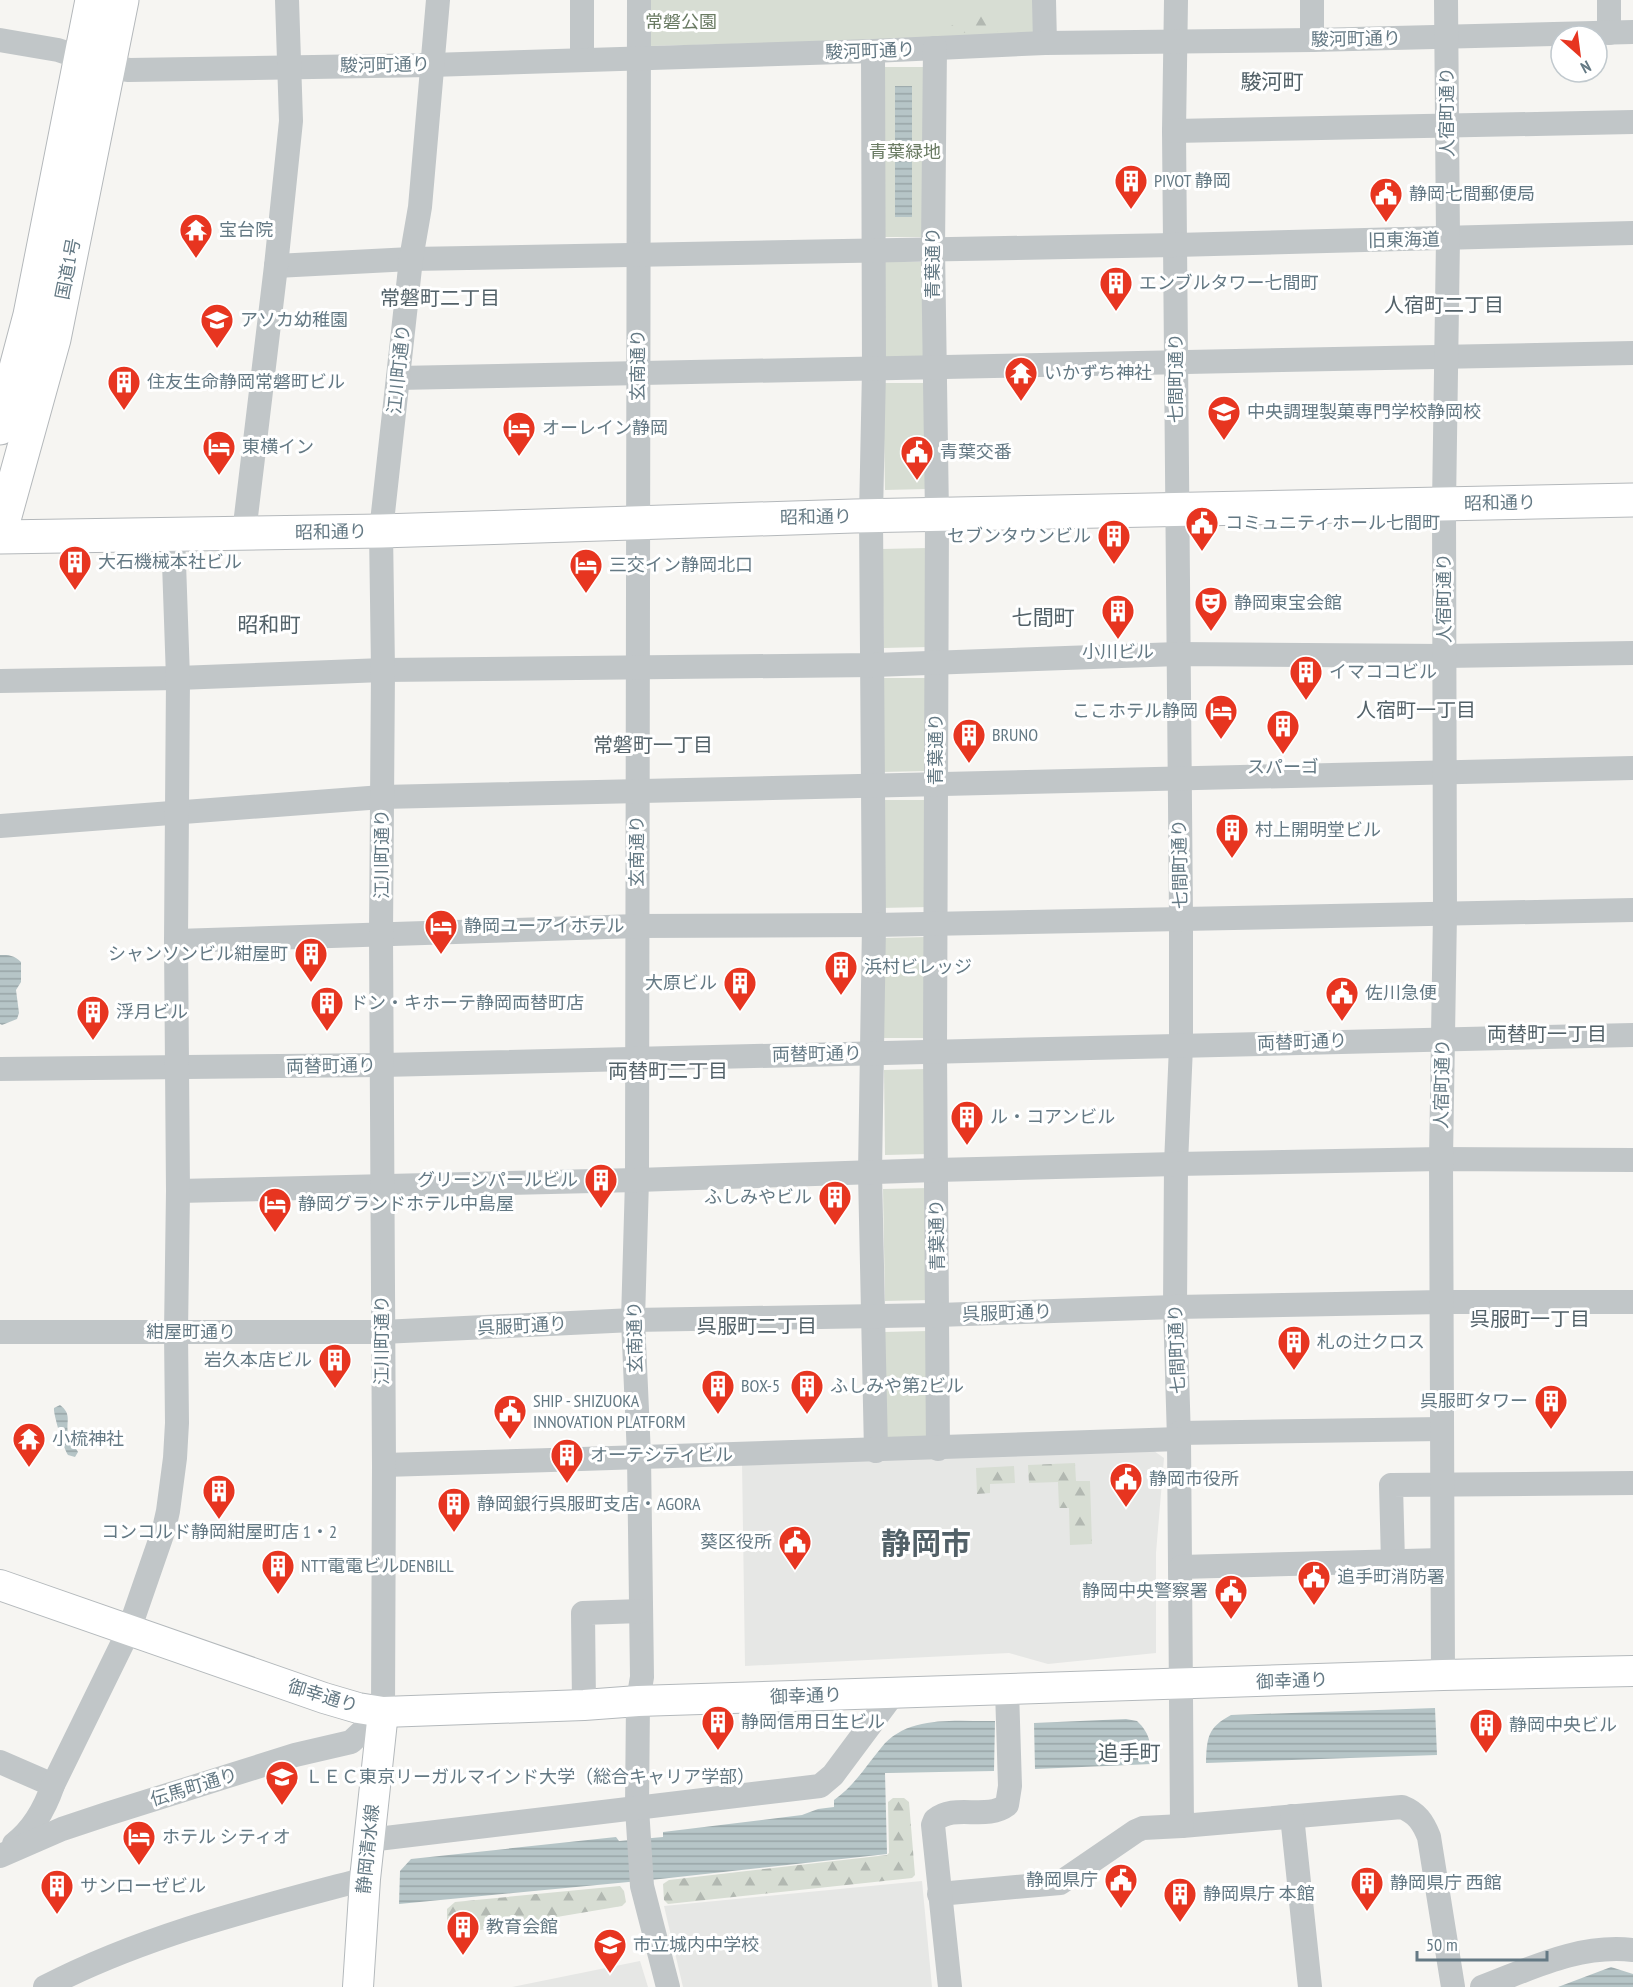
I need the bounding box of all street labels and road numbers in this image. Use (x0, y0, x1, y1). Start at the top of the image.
street label: 駿河町通り (1311, 26, 1401, 51)
street label: 駿河町通り (825, 37, 915, 64)
street label: 駿河町通り (340, 52, 430, 77)
street label: 人宿町通り (1435, 67, 1458, 157)
street label: 青葉通り (921, 227, 944, 299)
street label: 旧東海道 (1368, 227, 1440, 252)
street label: 国道1号 (50, 236, 85, 302)
street label: 江川町通り (382, 323, 415, 415)
street label: 玄南通り (626, 329, 649, 401)
street label: 七間町通り (1164, 333, 1187, 423)
street label: 昭和通り (1464, 490, 1536, 515)
street label: 昭和通り (780, 504, 852, 529)
street label: 昭和通り (295, 519, 367, 544)
street label: 人宿町通り (1432, 553, 1455, 643)
street label: 青葉通り (924, 713, 947, 785)
street label: 江川町通り (370, 809, 393, 899)
street label: 玄南通り (625, 815, 648, 887)
street label: 七間町通り (1167, 819, 1192, 909)
street label: 両替町通り (1257, 1028, 1347, 1055)
street label: 人宿町通り (1429, 1039, 1454, 1129)
street label: 両替町通り (772, 1041, 862, 1066)
street label: 両替町通り (286, 1053, 376, 1078)
street label: 青葉通り (924, 1199, 949, 1271)
street label: 江川町通り (370, 1295, 393, 1385)
street label: 呉服町通り (962, 1299, 1052, 1326)
street label: 玄南通り (622, 1301, 647, 1373)
street label: 七間町通り (1163, 1304, 1190, 1394)
street label: 呉服町通り (476, 1312, 568, 1339)
street label: 紺屋町通り (146, 1320, 236, 1343)
street label: 御幸通り (1256, 1668, 1328, 1693)
street label: 御幸通り (285, 1674, 361, 1717)
street label: 御幸通り (770, 1683, 842, 1708)
street label: 伝馬町通り (147, 1762, 240, 1811)
street label: 静岡清水線 (351, 1803, 384, 1895)

